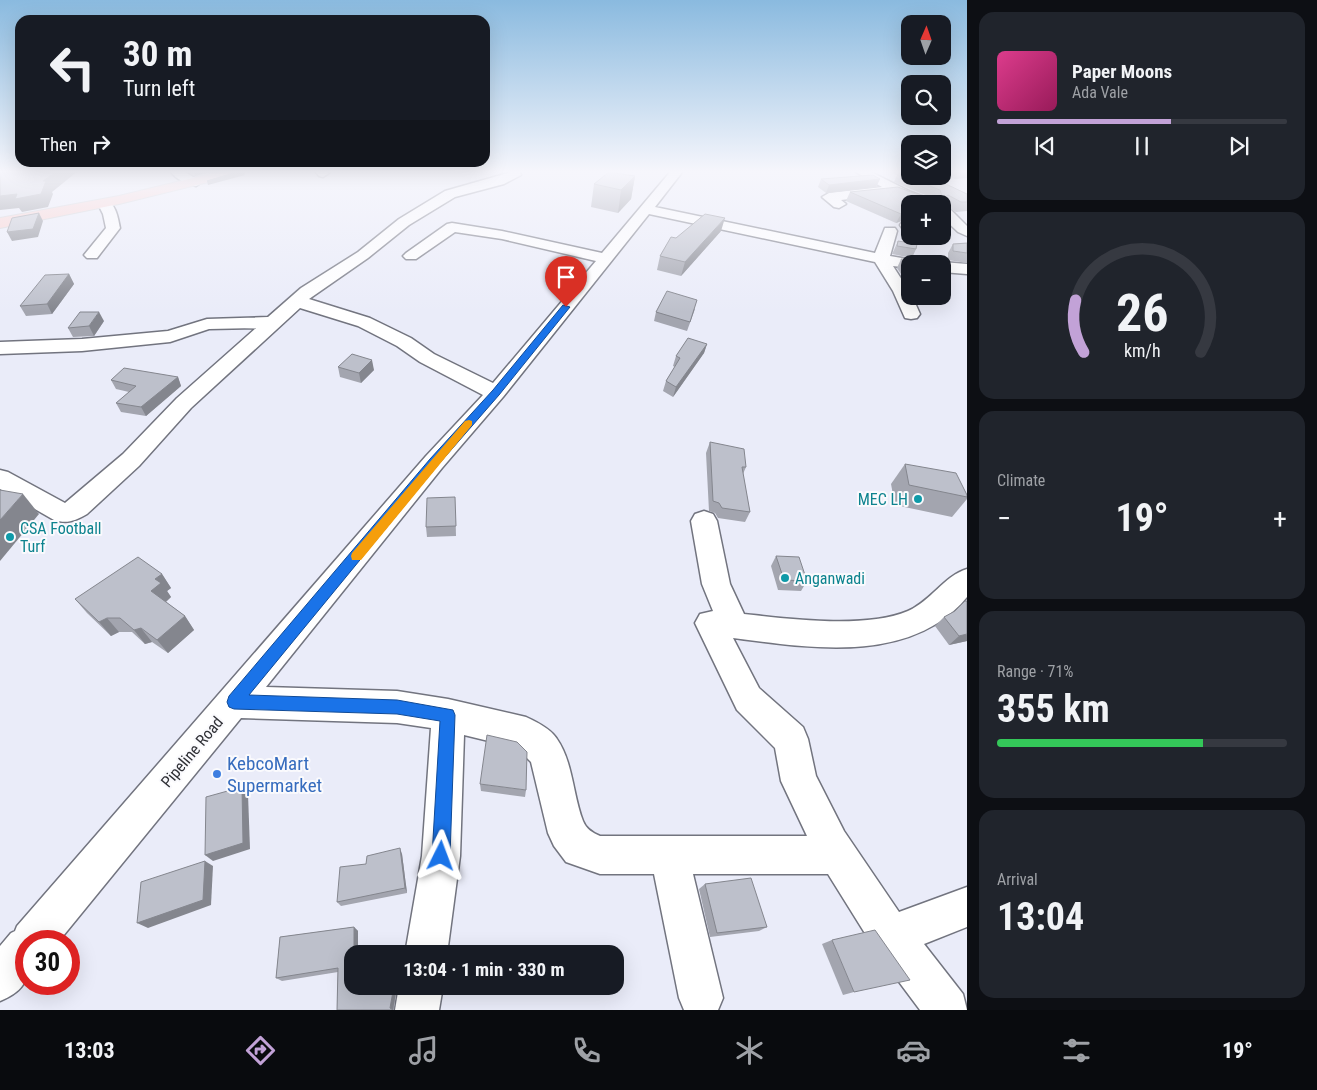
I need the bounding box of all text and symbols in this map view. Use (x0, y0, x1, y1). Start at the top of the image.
north arrow (901, 15, 951, 65)
map controls (901, 15, 951, 305)
text: 30 m (123, 34, 192, 75)
icon: left (40, 35, 105, 100)
text: Paper Moons (1072, 60, 1172, 83)
button: search (901, 75, 951, 125)
text: Turn left (123, 76, 195, 101)
text: Ada Vale (1072, 83, 1128, 102)
icon: right (87, 130, 115, 158)
icon: previous (1031, 132, 1059, 160)
icon: pause (1128, 132, 1156, 160)
icon: next (1225, 132, 1253, 160)
text: Then (40, 133, 77, 156)
button: layers (901, 135, 951, 185)
button: + (901, 195, 951, 245)
button: − (901, 255, 951, 305)
pin (545, 256, 587, 307)
icon: arrive (552, 263, 580, 291)
text: 26 (1116, 283, 1168, 344)
text: km/h (1124, 340, 1160, 361)
text: Climate (997, 471, 1045, 490)
place label: MEC LH (858, 490, 908, 509)
marker: MEC LH (912, 493, 924, 505)
text: 19° (1115, 496, 1169, 540)
text: − (997, 502, 1011, 535)
text: + (1273, 502, 1287, 535)
place label: CSA Football Turf (20, 519, 102, 556)
marker: CSA Football Turf (4, 531, 16, 543)
place label: Anganwadi (795, 569, 865, 588)
marker: Anganwadi (779, 572, 791, 584)
text: Range · 71% (997, 662, 1073, 681)
text: 355 km (997, 687, 1110, 731)
street label: Pipeline Road (157, 713, 227, 791)
place label: KebcoMart Supermarket (227, 752, 322, 797)
marker: KebcoMart Supermarket (211, 768, 223, 780)
position arrow (414, 829, 466, 881)
text: Arrival (997, 870, 1038, 889)
text: 13:04 (997, 895, 1084, 939)
speed limit sign: 30 (15, 930, 80, 995)
text: 13:04 · 1 min · 330 m (403, 958, 565, 981)
icon: directions (243, 1033, 278, 1068)
icon: music (406, 1033, 441, 1068)
icon: phone (569, 1033, 604, 1068)
icon: climate (732, 1033, 767, 1068)
icon: car (896, 1033, 931, 1068)
icon: filters (1059, 1033, 1094, 1068)
text: 13:03 (64, 1038, 115, 1063)
text: 19° (1222, 1038, 1253, 1063)

